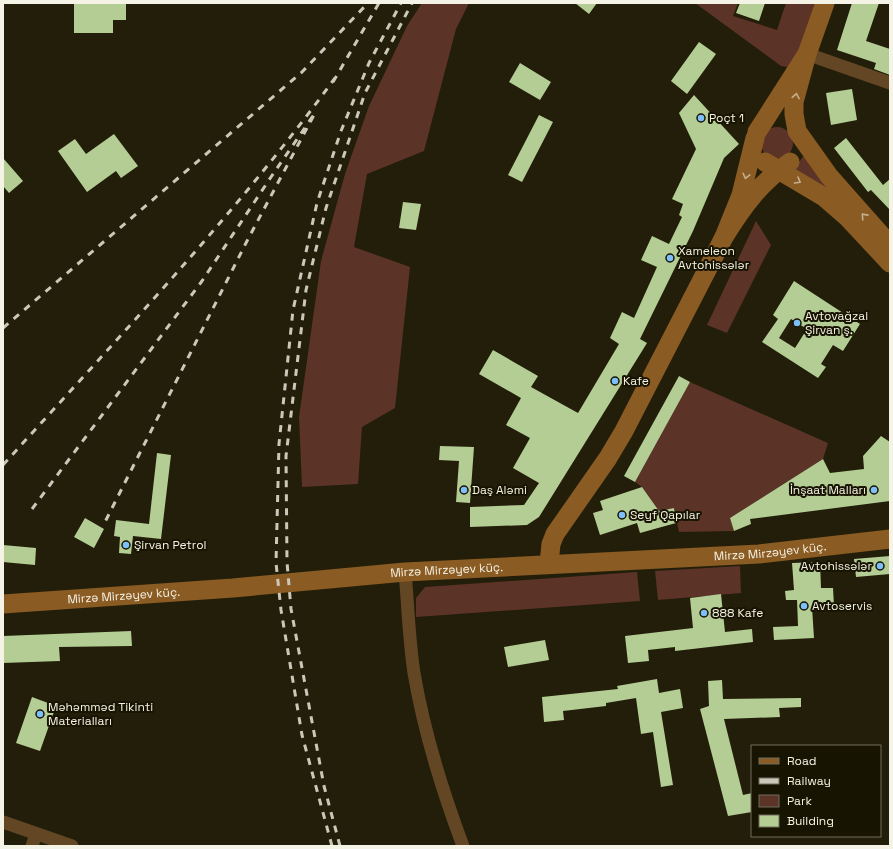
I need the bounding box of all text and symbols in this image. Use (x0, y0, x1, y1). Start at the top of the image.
one-way arrow (791, 93, 799, 99)
place label: Poçt 1 (709, 110, 744, 126)
marker: Poçt 1 (696, 113, 706, 123)
one-way arrow (742, 172, 751, 179)
one-way arrow (794, 177, 801, 184)
one-way arrow (861, 213, 869, 221)
place label: Xameleon Avtohissələr (678, 243, 750, 273)
marker: Xameleon Avtohissələr (665, 253, 675, 263)
place label: Avtovağzal Şirvan ş. (805, 308, 868, 338)
marker: Avtovağzal Şirvan ş. (792, 318, 802, 328)
place label: Kafe (623, 373, 649, 389)
marker: Kafe (610, 376, 620, 386)
place label: Daş Aləmi (472, 482, 527, 498)
place label: İnşaat Malları (790, 482, 866, 498)
marker: Daş Aləmi (459, 485, 469, 495)
marker: İnşaat Malları (869, 485, 879, 495)
place label: Seyf Qapılar (630, 507, 701, 523)
marker: Seyf Qapılar (617, 510, 627, 520)
place label: Şirvan Petrol (134, 537, 207, 553)
street label: Mirzə Mirzəyev küç. (713, 538, 827, 564)
marker: Şirvan Petrol (121, 540, 131, 550)
place label: Avtohissələr (801, 558, 872, 574)
street label: Mirzə Mirzəyev küç. (390, 559, 503, 581)
marker: Avtohissələr (875, 561, 885, 571)
street label: Mirzə Mirzəyev küç. (67, 584, 181, 608)
place label: Avtoservis (812, 598, 872, 614)
marker: Avtoservis (799, 601, 809, 611)
place label: 888 Kafe (712, 605, 763, 621)
marker: 888 Kafe (699, 608, 709, 618)
place label: Məhəmməd Tikinti Materialları (48, 699, 153, 729)
marker: Məhəmməd Tikinti Materialları (35, 709, 45, 719)
legend (751, 745, 881, 837)
text: Road (787, 753, 816, 769)
text: Railway (787, 773, 831, 789)
text: Park (787, 793, 812, 809)
text: Building (787, 813, 834, 829)

